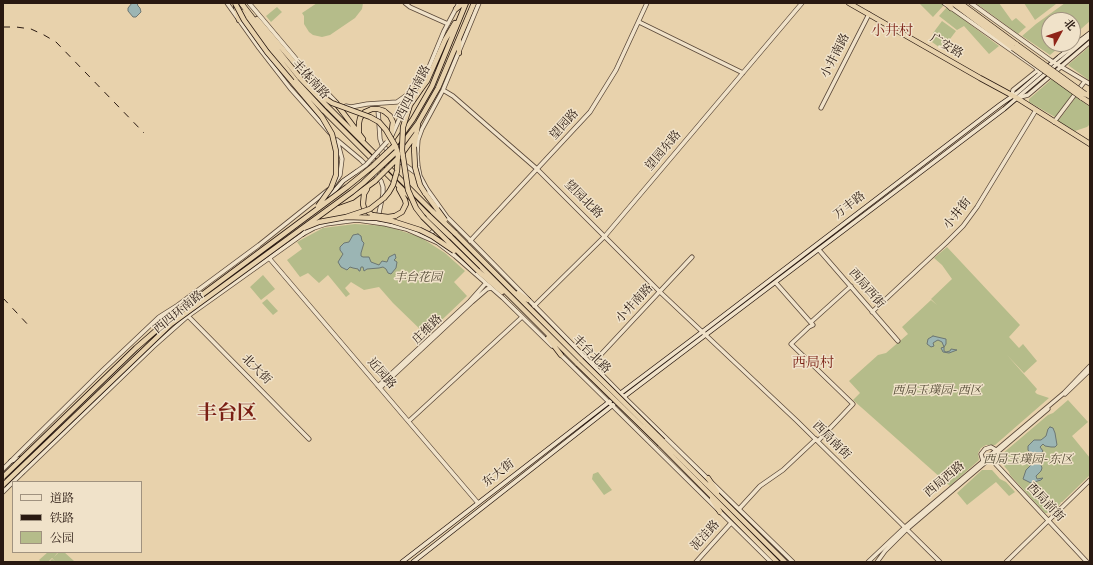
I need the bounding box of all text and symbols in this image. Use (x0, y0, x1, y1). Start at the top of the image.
north arrow (1041, 12, 1081, 52)
text: 北 (1061, 16, 1078, 34)
district label: 小井村 (871, 24, 913, 40)
street label: 小井南路 (819, 31, 853, 81)
street label: 广安路 (927, 32, 965, 62)
street label: 丰体南路 (289, 57, 331, 103)
street label: 西四环南路 (394, 63, 434, 123)
street label: 望园路 (548, 107, 582, 143)
street label: 望园东路 (643, 128, 685, 174)
street label: 望园北路 (561, 178, 605, 222)
street label: 万丰路 (831, 189, 869, 223)
street label: 小井街 (941, 195, 975, 233)
street label: 西局西街 (845, 266, 887, 312)
park label: 丰台花园 (394, 272, 442, 286)
street label: 小井南路 (613, 282, 657, 326)
street label: 西四环南路 (151, 289, 207, 337)
street label: 庄维路 (410, 312, 446, 348)
street label: 丰台北路 (569, 333, 613, 377)
street label: 北大街 (238, 352, 274, 388)
street label: 近园路 (364, 356, 398, 392)
district label: 西局村 (792, 356, 834, 372)
park label: 西局玉璞园-西区 (892, 385, 982, 399)
district label: 丰台区 (197, 403, 257, 427)
street label: 西局南街 (809, 419, 853, 463)
park label: 西局玉璞园-东区 (983, 454, 1073, 468)
street label: 东大街 (480, 457, 518, 491)
street label: 西局西路 (922, 459, 968, 501)
legend (12, 481, 142, 553)
street label: 西局前街 (1023, 481, 1067, 525)
text: 道路 (50, 491, 74, 506)
text: 铁路 (50, 511, 74, 526)
street label: 泥洼路 (689, 518, 723, 554)
text: 公园 (50, 531, 74, 546)

